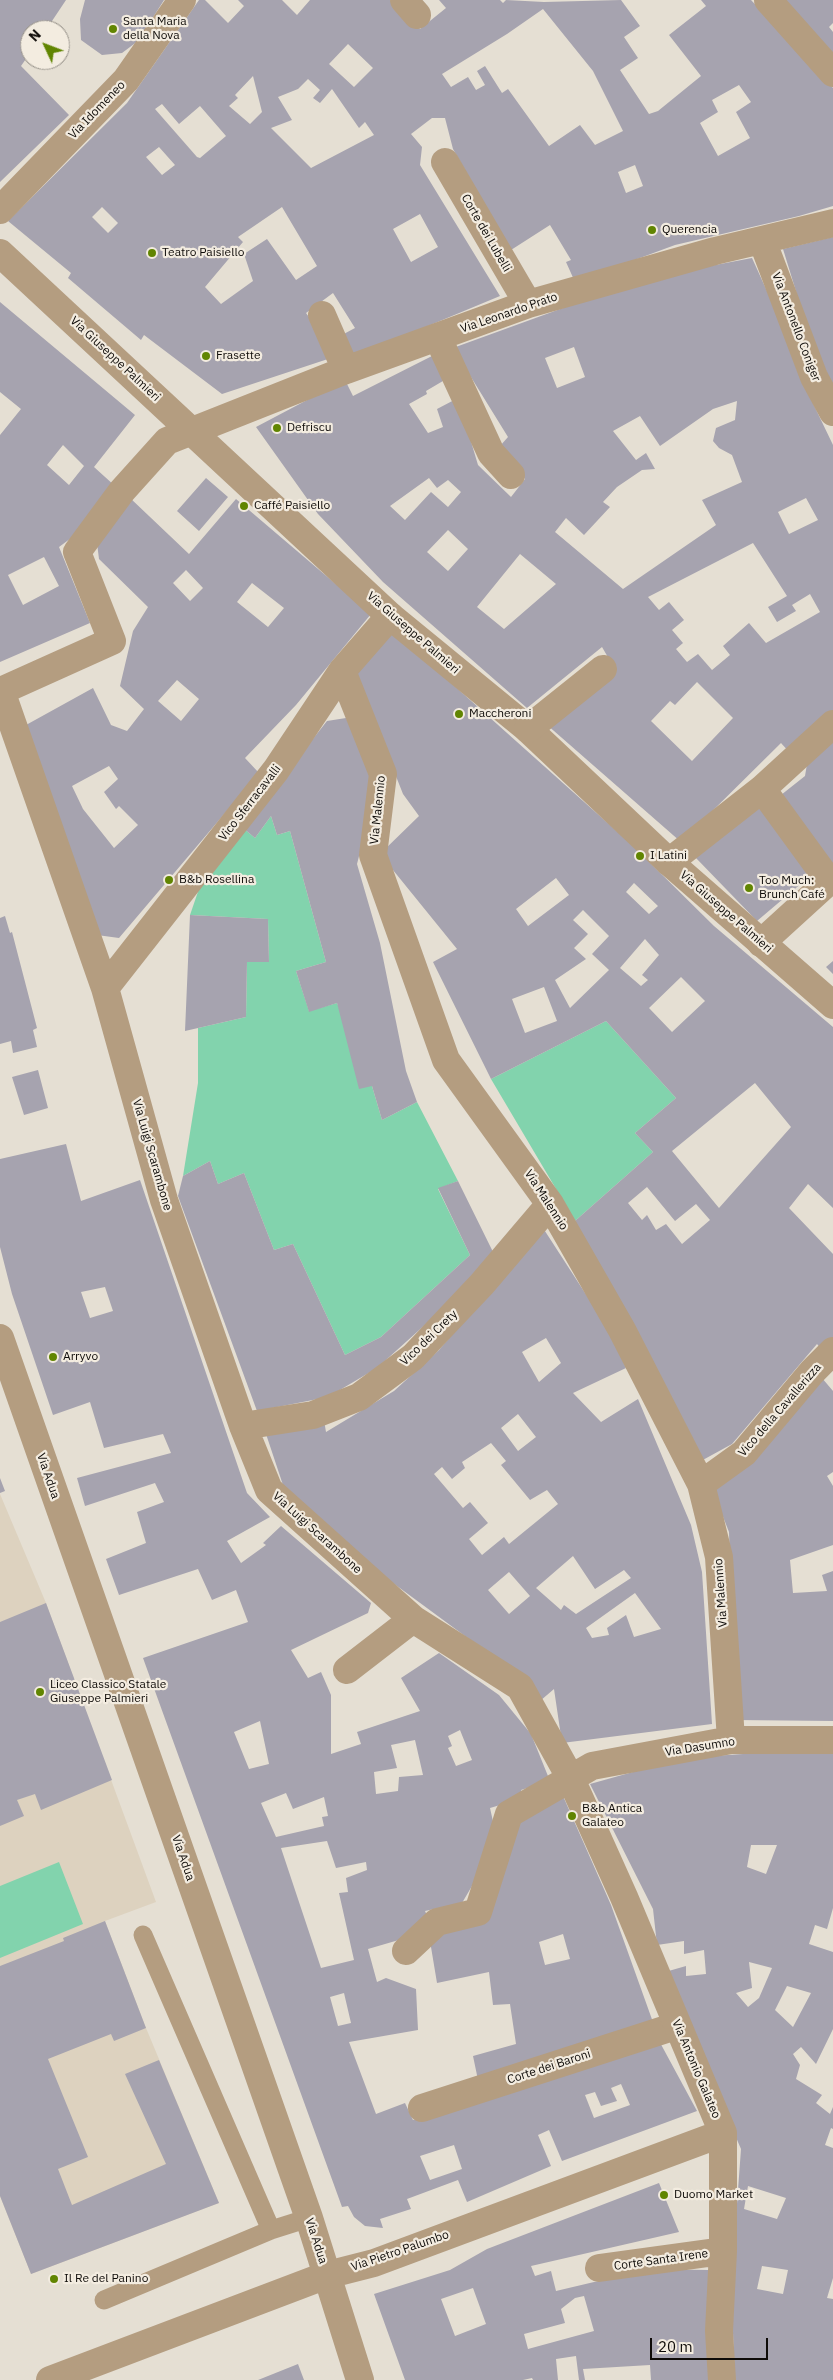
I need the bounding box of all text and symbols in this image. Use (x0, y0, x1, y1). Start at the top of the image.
place label: Santa Maria della Nova (123, 15, 187, 43)
north arrow (20, 20, 70, 70)
marker: Santa Maria della Nova (107, 23, 119, 35)
text: N (25, 26, 45, 45)
street label: Via Idomeneo (66, 78, 128, 142)
street label: Corte dei Lubelli (458, 192, 514, 274)
place label: Querencia (662, 223, 717, 237)
marker: Querencia (646, 224, 658, 236)
place label: Teatro Paisiello (162, 246, 244, 260)
marker: Teatro Paisiello (146, 247, 158, 259)
street label: Via Antonello Coniger (769, 270, 823, 384)
street label: Via Leonardo Prato (459, 290, 559, 336)
street label: Via Giuseppe Palmieri (67, 314, 163, 404)
place label: Frasette (216, 349, 261, 363)
marker: Frasette (200, 350, 212, 362)
place label: Defriscu (287, 421, 332, 435)
marker: Defriscu (271, 422, 283, 434)
place label: Caffé Paisiello (254, 499, 330, 513)
marker: Caffé Paisiello (238, 500, 250, 512)
street label: Via Giuseppe Palmieri (364, 589, 462, 677)
place label: Maccheroni (469, 707, 531, 721)
marker: Maccheroni (453, 708, 465, 720)
street label: Vico Sferracavalli (216, 762, 284, 844)
street label: Via Malennio (367, 775, 389, 845)
place label: I Latini (650, 849, 687, 863)
marker: I Latini (634, 850, 646, 862)
street label: Via Giuseppe Palmieri (677, 868, 775, 956)
place label: B&b Rosellina (179, 873, 254, 887)
marker: B&b Rosellina (163, 874, 175, 886)
place label: Too Much: Brunch Café (759, 874, 825, 902)
marker: Too Much: Brunch Café (743, 882, 755, 894)
street label: Via Luigi Scarambone (129, 1098, 175, 1212)
street label: Via Malennio (521, 1167, 571, 1233)
street label: Vico dei Crety (397, 1307, 461, 1369)
place label: Arryvo (63, 1350, 98, 1364)
marker: Arryvo (47, 1351, 59, 1363)
street label: Vico della Cavallerizza (736, 1360, 824, 1460)
street label: Via Adua (33, 1451, 63, 1501)
street label: Via Luigi Scarambone (269, 1489, 365, 1577)
street label: Via Malennio (711, 1558, 731, 1628)
place label: Liceo Classico Statale Giuseppe Palmieri (50, 1678, 166, 1706)
marker: Liceo Classico Statale Giuseppe Palmieri (34, 1686, 46, 1698)
street label: Via Dasumno (664, 1734, 736, 1760)
place label: B&b Antica Galateo (582, 1802, 642, 1830)
marker: B&b Antica Galateo (566, 1810, 578, 1822)
street label: Via Adua (168, 1833, 198, 1883)
street label: Via Antonio Galateo (669, 2017, 723, 2121)
street label: Corte dei Baroni (506, 2047, 592, 2087)
place label: Duomo Market (674, 2188, 753, 2202)
marker: Duomo Market (658, 2189, 670, 2201)
street label: Via Adua (302, 2216, 330, 2266)
street label: Via Pietro Palumbo (349, 2228, 451, 2274)
street label: Corte Santa Irene (613, 2246, 709, 2274)
place label: Il Re del Panino (64, 2272, 148, 2286)
marker: Il Re del Panino (48, 2273, 60, 2285)
scale bar (653, 2328, 770, 2360)
text: 20 m (658, 2337, 693, 2356)

